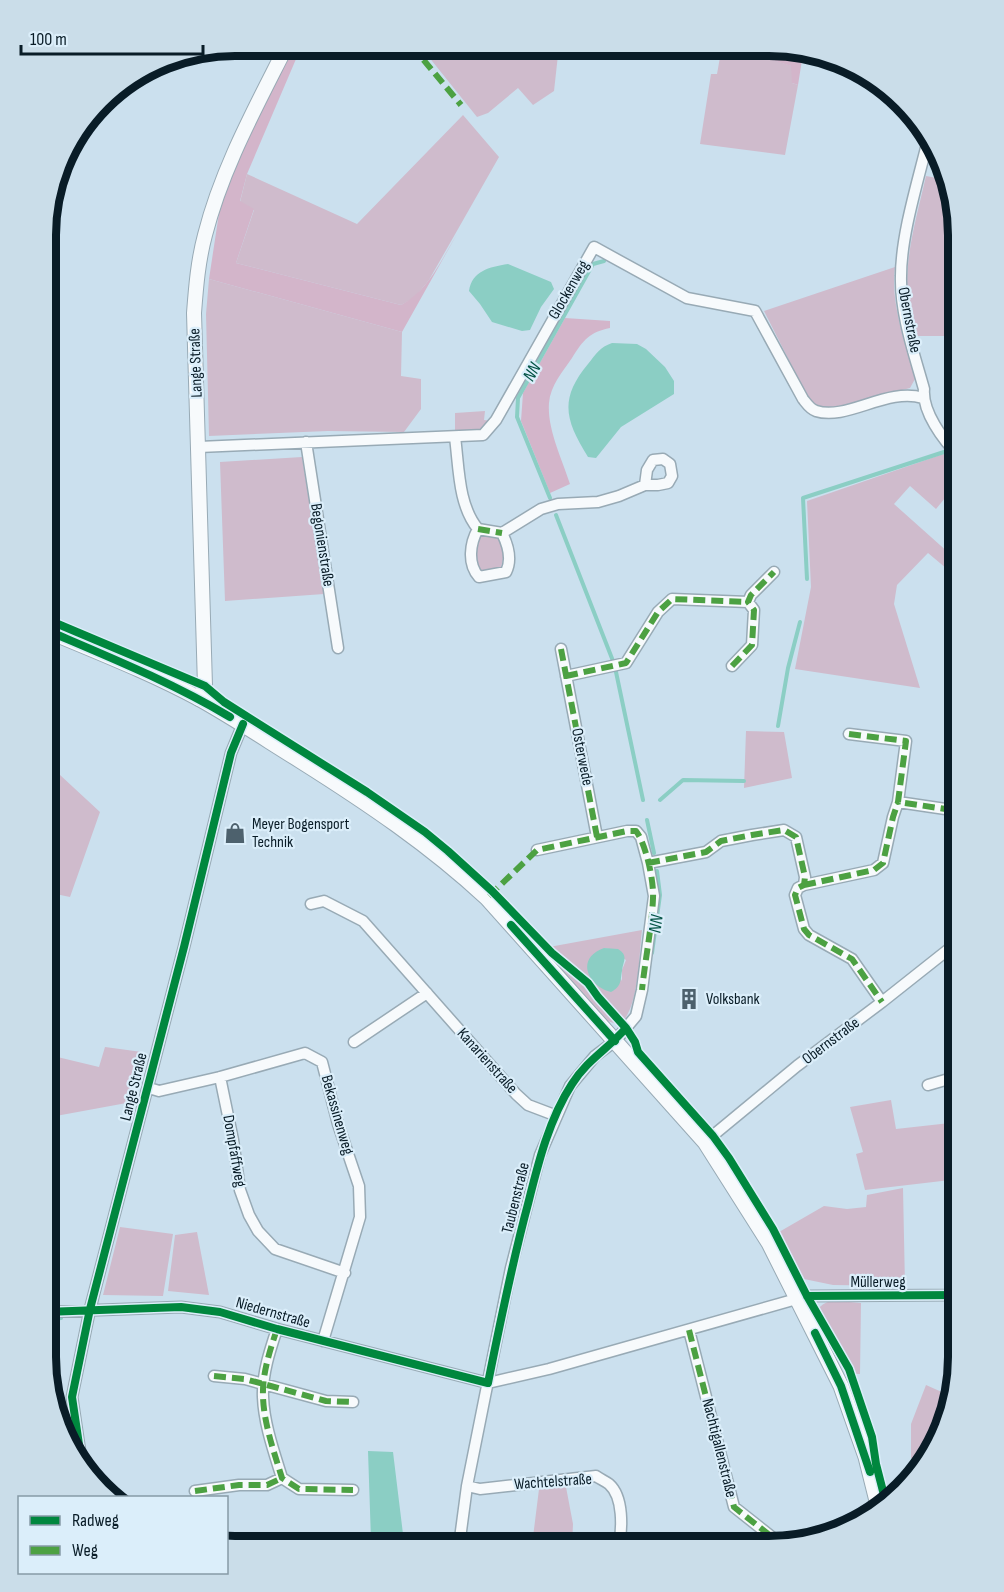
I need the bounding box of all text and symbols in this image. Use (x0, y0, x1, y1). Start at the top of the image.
scale bar (21, 18, 202, 56)
text: 100 m (30, 29, 67, 50)
street label: Glockenweg (545, 257, 593, 323)
street label: Obernstraße (893, 285, 925, 355)
street label: Lange Straße (185, 328, 207, 398)
water label: NN (518, 358, 546, 385)
street label: Begonienstraße (306, 502, 338, 588)
street label: Osterwede (567, 727, 597, 787)
place label: Meyer Bogensport Technik (252, 815, 350, 852)
shop icon: Meyer Bogensport Technik (223, 821, 247, 845)
water label: NN (644, 913, 668, 934)
building icon: Volksbank (677, 987, 701, 1011)
place label: Volksbank (706, 990, 760, 1009)
street label: Obernstraße (799, 1013, 863, 1069)
street label: Kanarienstraße (453, 1024, 521, 1098)
street label: Lange Straße (116, 1051, 152, 1123)
street label: Bekassinenweg (317, 1073, 357, 1157)
street label: Dompfaffweg (218, 1113, 250, 1189)
street label: Taubenstraße (498, 1161, 534, 1235)
street label: Müllerweg (850, 1273, 906, 1292)
street label: Niedernstraße (234, 1293, 312, 1333)
street label: Nachtigallenstraße (698, 1397, 740, 1499)
street label: Wachtelstraße (513, 1470, 593, 1494)
legend (18, 1496, 228, 1574)
text: Radweg (72, 1510, 119, 1531)
text: Weg (72, 1540, 98, 1561)

